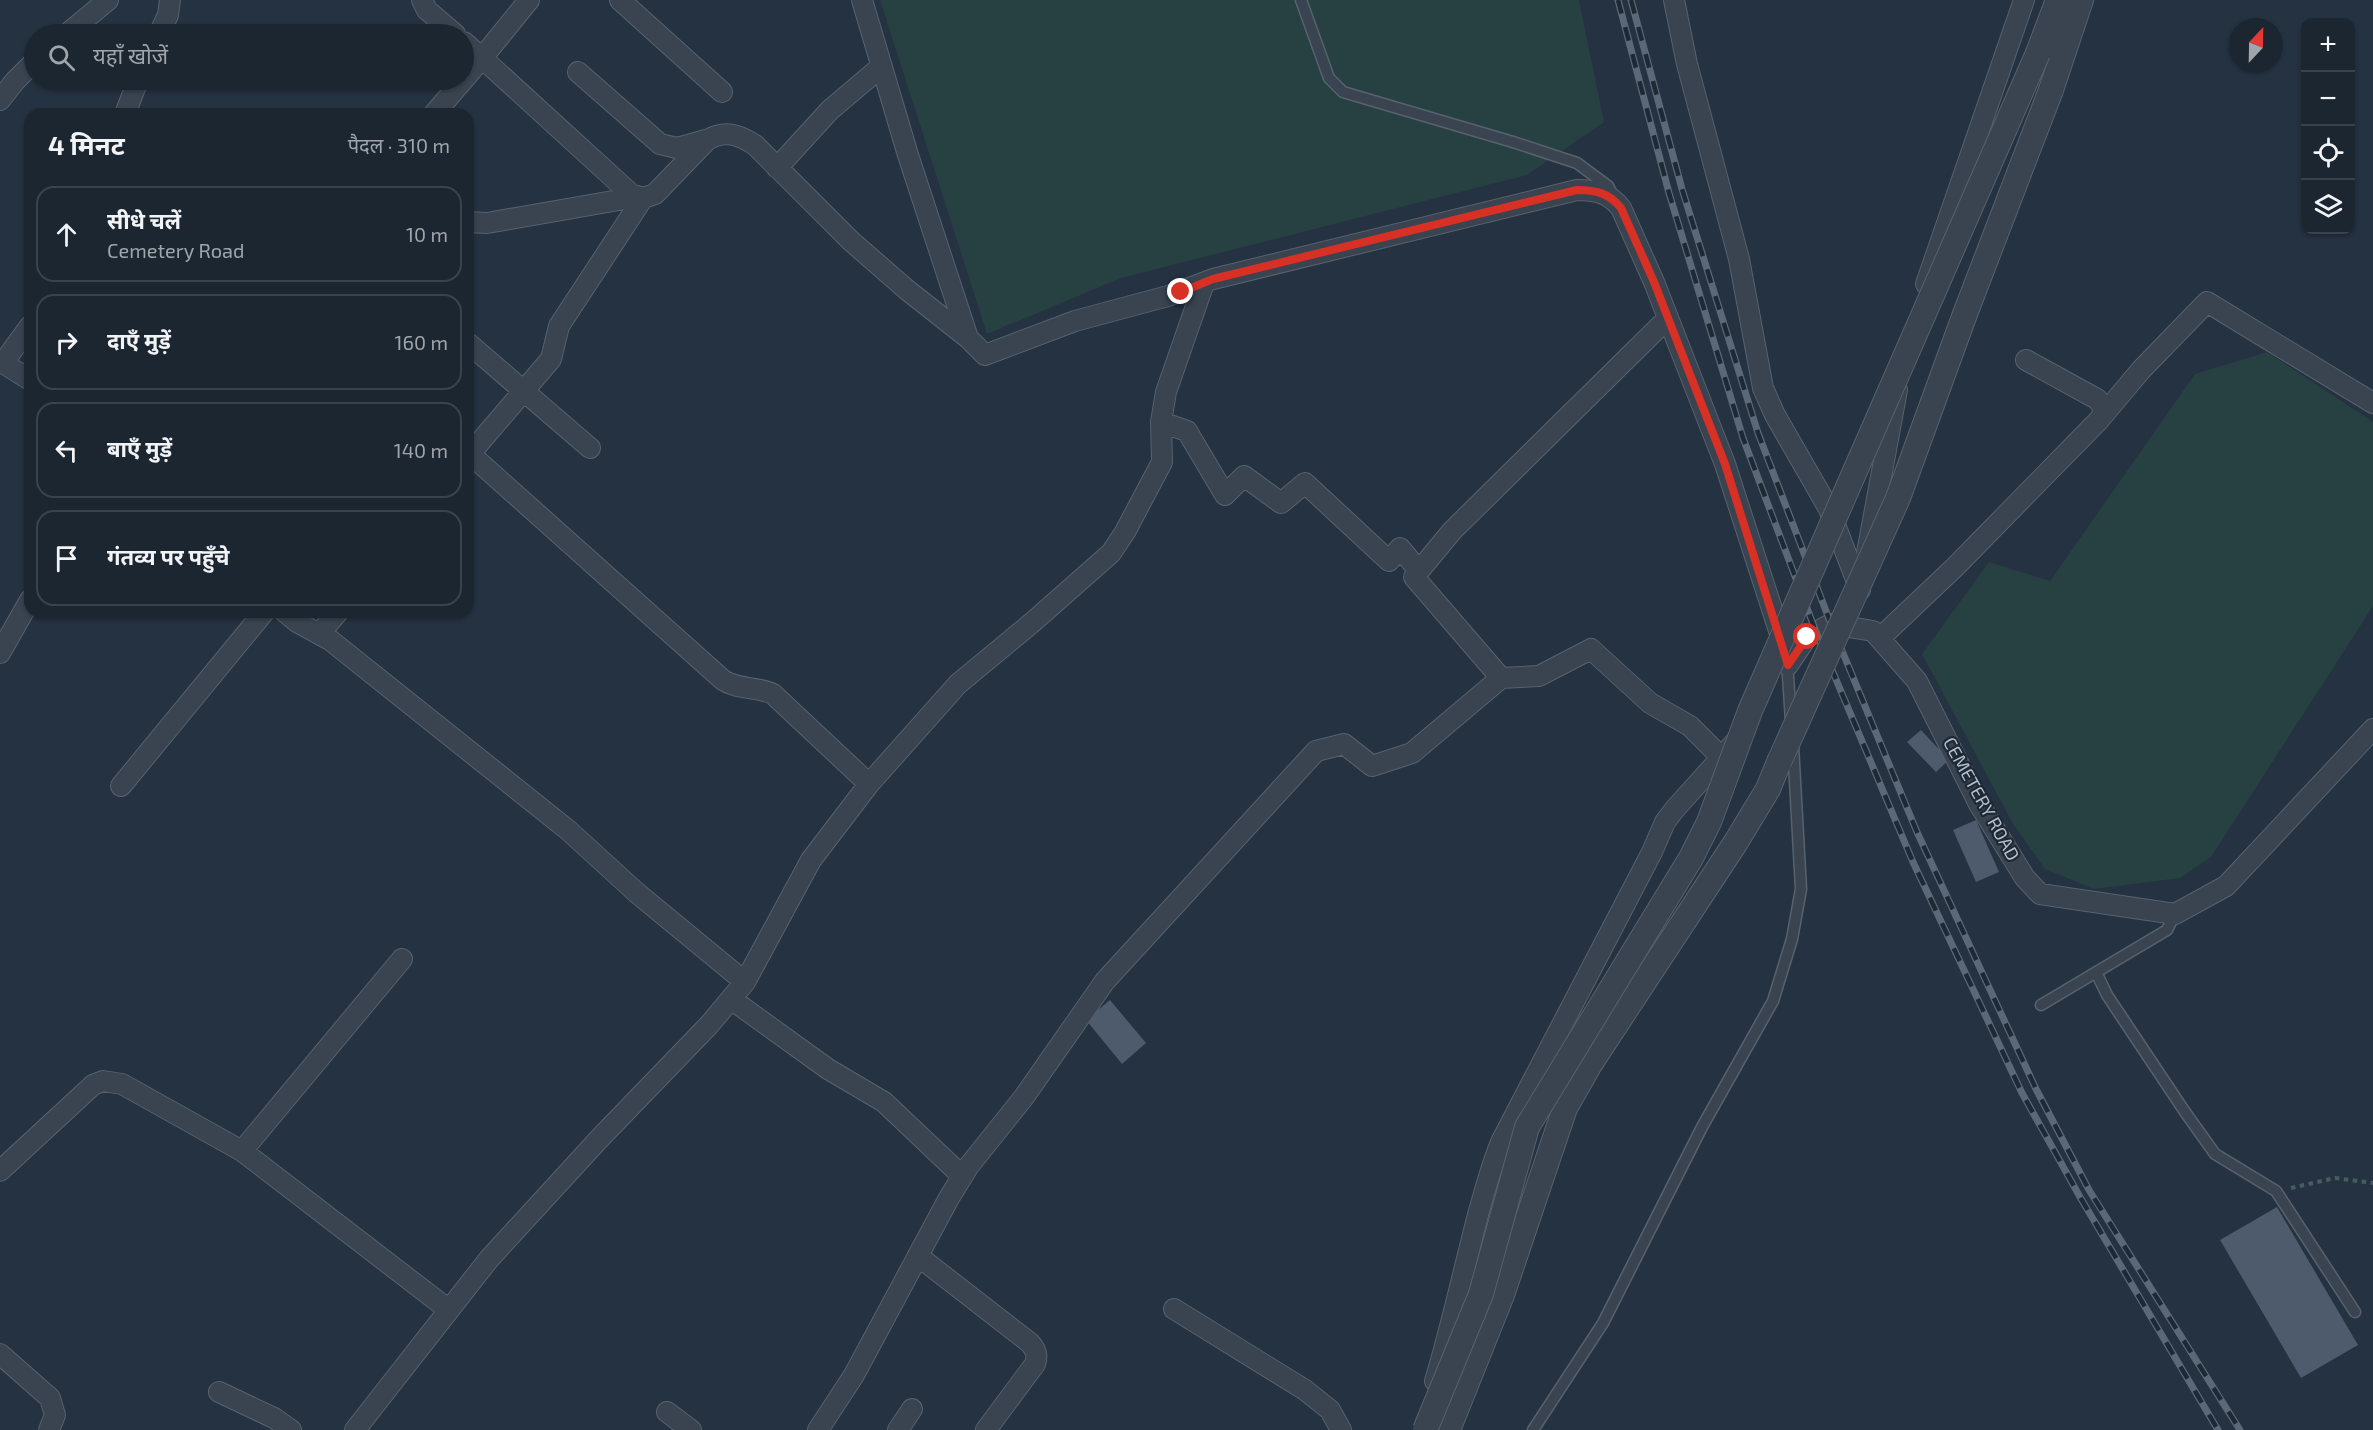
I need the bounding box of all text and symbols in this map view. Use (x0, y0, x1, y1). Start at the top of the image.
north arrow (2229, 18, 2283, 72)
map controls (2301, 18, 2355, 234)
button: + (2301, 18, 2355, 72)
search box (24, 24, 474, 90)
icon: search (45, 41, 78, 74)
text: यहाँ खोजें (93, 42, 168, 68)
button: − (2301, 72, 2355, 126)
button: locate (2301, 126, 2355, 180)
text: 4 मिनट (48, 129, 125, 160)
text: पैदल · 310 m (348, 133, 450, 157)
button: layers (2301, 180, 2355, 234)
text: सीधे चलें (107, 207, 181, 233)
icon: ahead (50, 218, 83, 251)
text: 10 m (406, 222, 448, 246)
text: Cemetery Road (107, 238, 244, 262)
route end (1167, 278, 1193, 304)
icon: right (50, 326, 83, 359)
text: दाएँ मुड़ें (107, 327, 171, 353)
text: 160 m (395, 330, 448, 354)
icon: left (50, 434, 83, 467)
text: बाएँ मुड़ें (107, 435, 172, 461)
text: 140 m (394, 438, 448, 462)
icon: arrive (50, 542, 83, 575)
text: गंतव्य पर पहुँचे (107, 543, 230, 569)
route start (1793, 623, 1819, 649)
street label: CEMETERY ROAD (1939, 733, 2025, 864)

